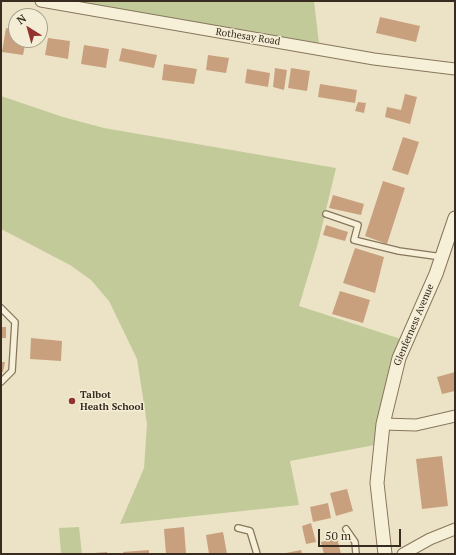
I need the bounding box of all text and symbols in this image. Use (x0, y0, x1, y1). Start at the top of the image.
north arrow (8, 8, 48, 48)
text: N (14, 11, 29, 27)
street label: Rothesay Road (215, 26, 281, 48)
street label: Glenferness Avenue (391, 282, 437, 368)
place label: Talbot Heath School (80, 389, 144, 412)
marker: Talbot Heath School (67, 396, 77, 406)
scale bar (320, 521, 403, 547)
text: 50 m (325, 528, 351, 543)

